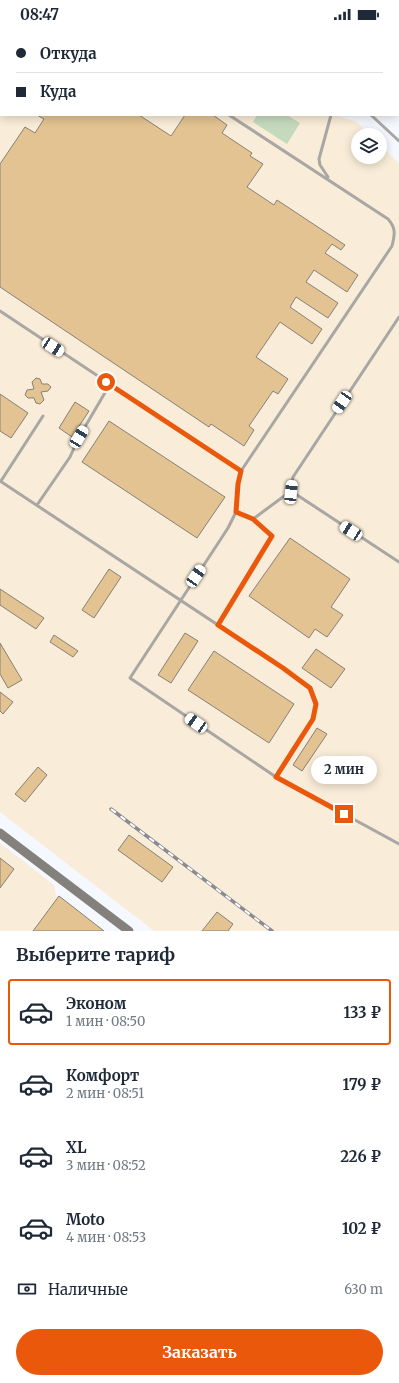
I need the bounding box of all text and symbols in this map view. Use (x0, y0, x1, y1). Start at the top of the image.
text: 08:47 (20, 5, 59, 24)
text: Откуда (40, 44, 97, 63)
text: Куда (40, 82, 76, 101)
map controls (351, 128, 387, 164)
button: layers (351, 128, 387, 164)
car (40, 335, 66, 359)
route start (97, 373, 115, 391)
car (330, 389, 354, 415)
car (68, 424, 90, 450)
car (284, 479, 298, 505)
car (338, 519, 364, 543)
car (184, 563, 208, 589)
car (183, 711, 209, 735)
callout: 2 мин (311, 756, 377, 784)
text: 2 мин (324, 761, 364, 778)
route end (335, 805, 353, 823)
text: Выберите тариф (16, 943, 175, 966)
icon: car (18, 994, 54, 1030)
text: Эконом (66, 994, 126, 1013)
text: 133 ₽ (343, 1003, 381, 1022)
text: 1 мин · 08:50 (66, 1013, 145, 1030)
icon: car (18, 1066, 54, 1102)
text: Комфорт (66, 1066, 139, 1085)
text: 179 ₽ (343, 1075, 381, 1094)
text: 2 мин · 08:51 (66, 1085, 144, 1102)
icon: car (18, 1138, 54, 1174)
text: XL (66, 1138, 87, 1157)
text: 226 ₽ (340, 1147, 381, 1166)
text: 3 мин · 08:52 (66, 1157, 146, 1174)
icon: car (18, 1210, 54, 1246)
text: Moto (66, 1210, 105, 1229)
text: 102 ₽ (342, 1219, 381, 1238)
text: 4 мин · 08:53 (66, 1229, 146, 1246)
icon: cash (16, 1278, 38, 1300)
text: Наличные (48, 1280, 128, 1299)
text: 630 m (344, 1281, 383, 1298)
button: Заказать (16, 1329, 383, 1375)

